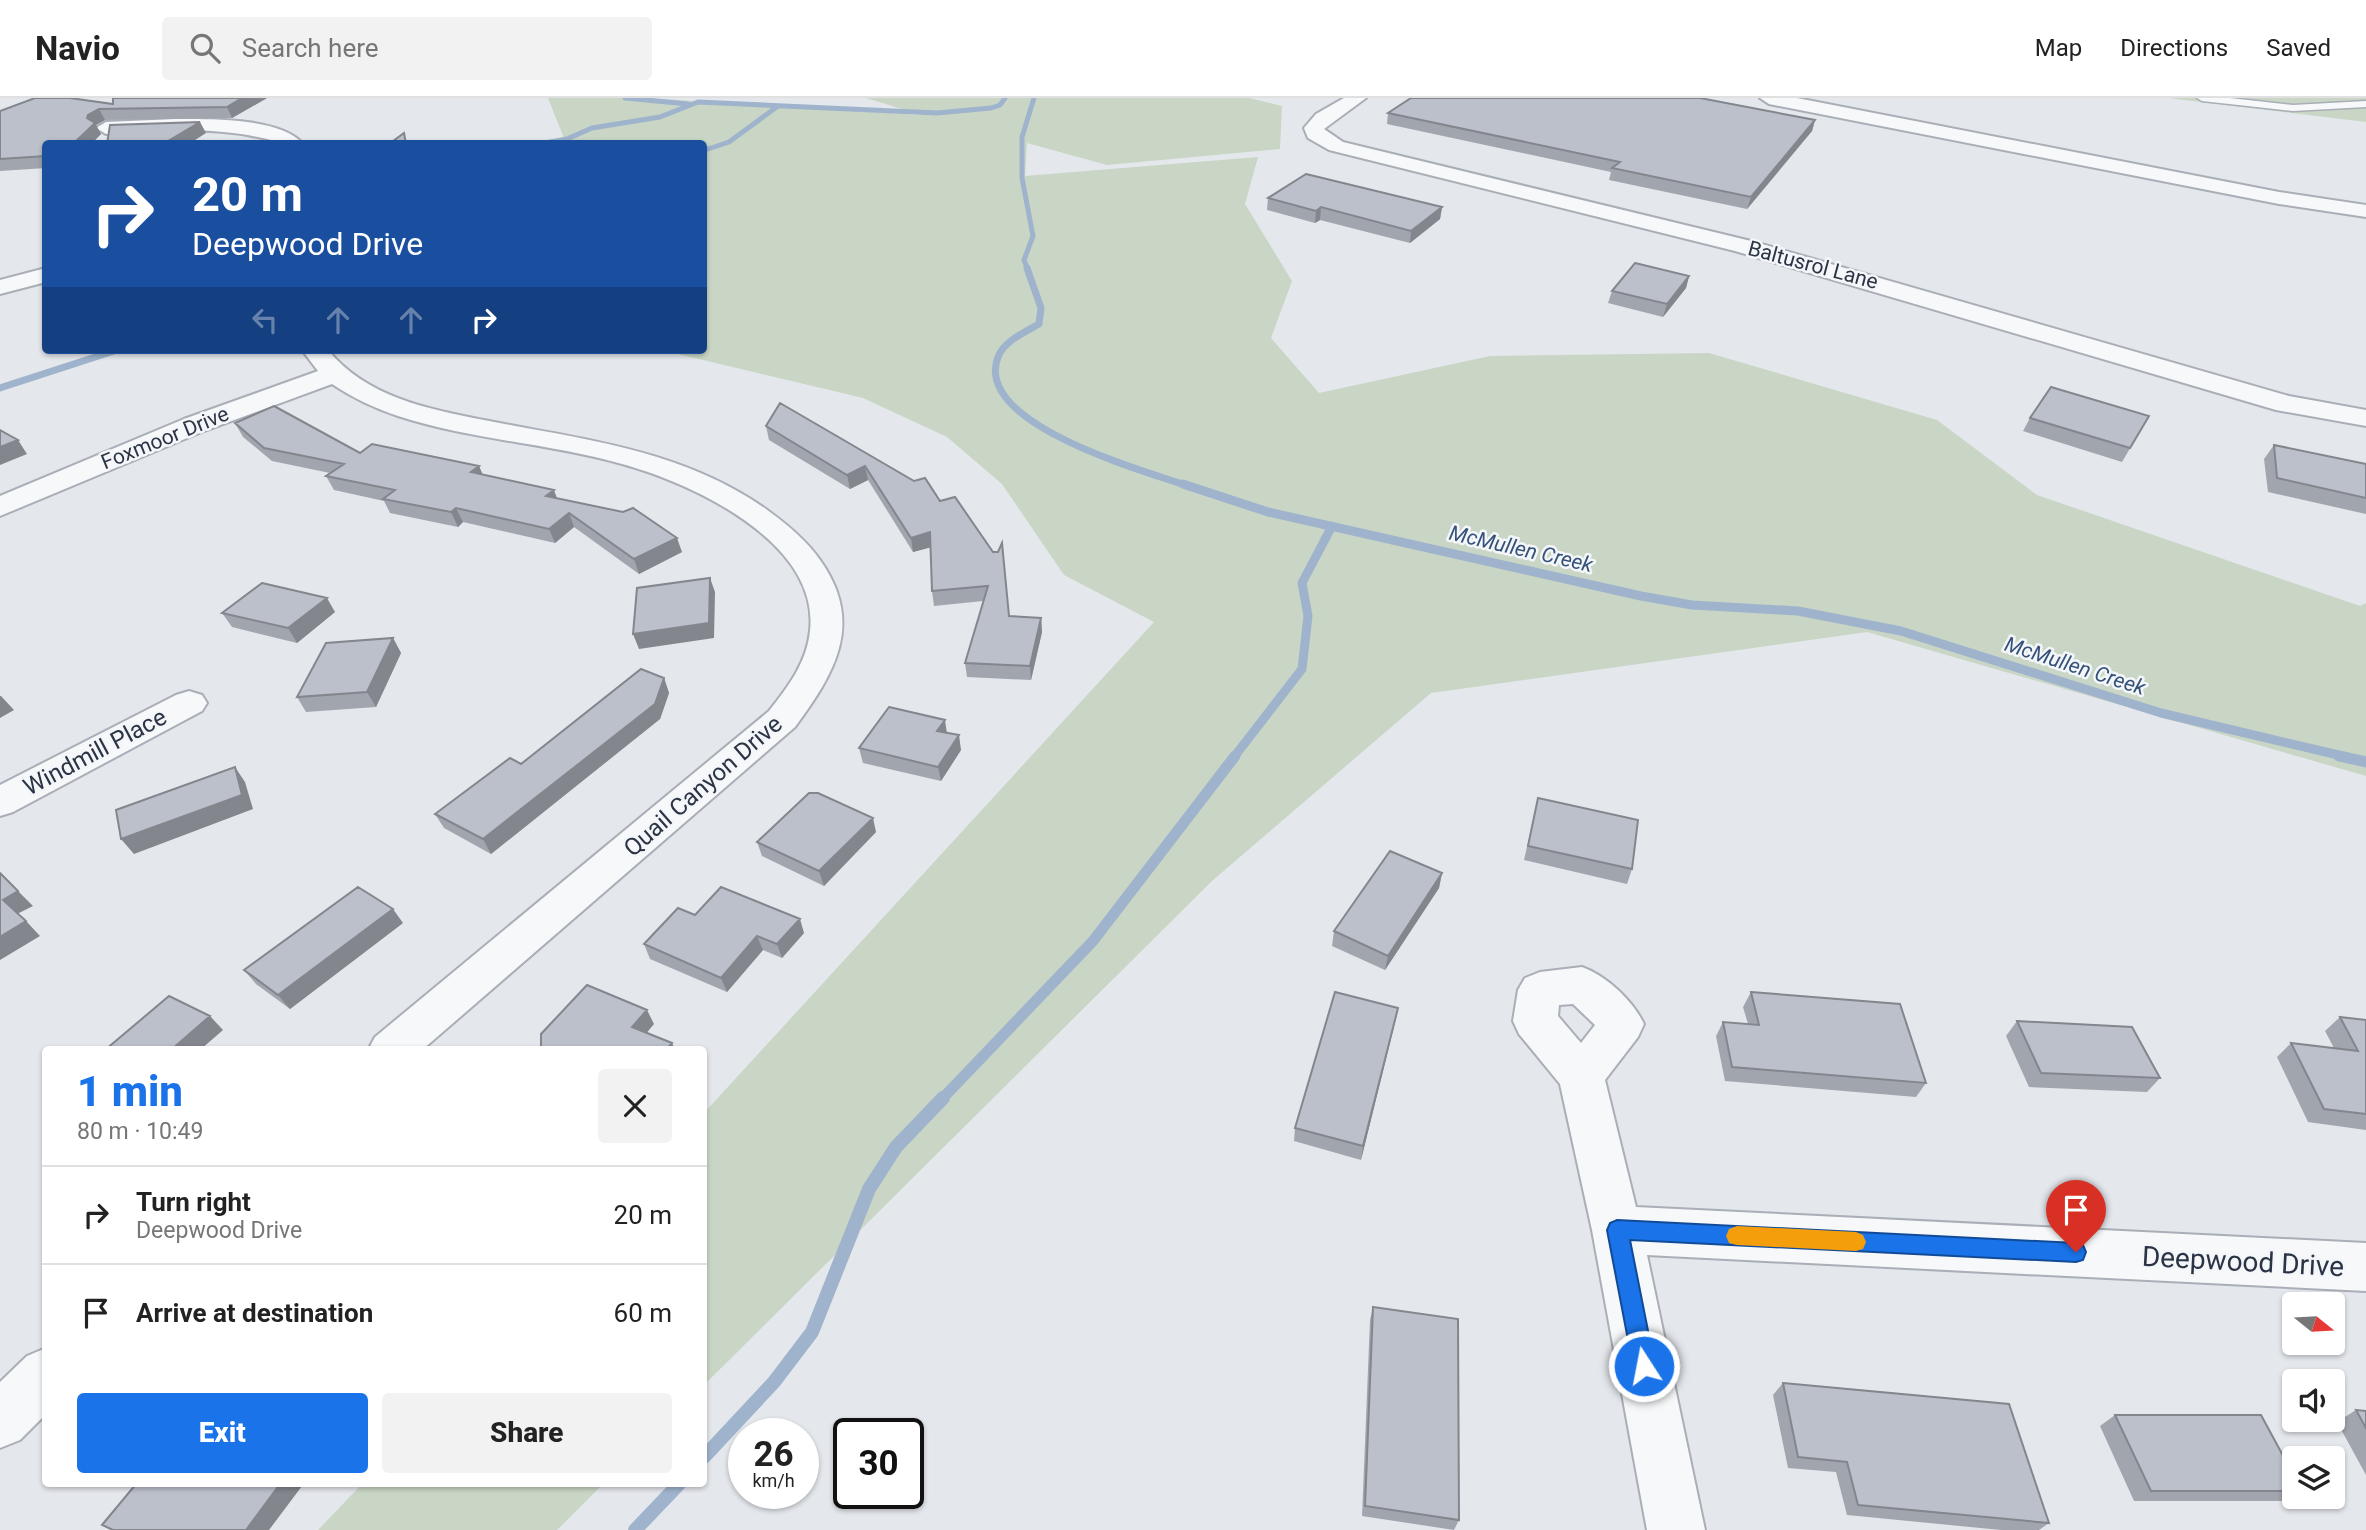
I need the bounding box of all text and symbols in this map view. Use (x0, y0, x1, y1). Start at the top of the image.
search box (162, 17, 652, 80)
text: Navio (35, 29, 120, 68)
icon: search (186, 29, 224, 67)
text: Search here (242, 33, 379, 63)
text: Map (2035, 34, 2082, 62)
text: Directions (2120, 34, 2228, 62)
text: Saved (2266, 34, 2331, 62)
text: 20 m (192, 166, 303, 223)
icon: right (77, 168, 168, 259)
text: Deepwood Drive (192, 225, 423, 263)
street label: Baltusrol Lane (1745, 236, 1881, 294)
icon: left (246, 301, 284, 339)
icon: ahead (319, 301, 357, 339)
icon: ahead (392, 301, 430, 339)
icon: right (465, 301, 503, 339)
street label: Foxmoor Drive (98, 402, 232, 474)
water label: McMullen Creek (1447, 521, 1596, 577)
water label: McMullen Creek (2002, 632, 2149, 700)
street label: Windmill Place (19, 703, 171, 801)
street label: Quail Canyon Drive (618, 710, 788, 862)
text: 1 min (77, 1067, 183, 1116)
button: close (598, 1069, 672, 1143)
text: 80 m · 10:49 (77, 1118, 203, 1145)
pin (2046, 1180, 2106, 1252)
text: Turn right (136, 1187, 251, 1217)
icon: arrive (2057, 1191, 2095, 1229)
icon: right (77, 1196, 115, 1234)
text: 20 m (614, 1200, 672, 1230)
text: Deepwood Drive (136, 1217, 302, 1244)
street label: Deepwood Drive (2141, 1240, 2345, 1283)
north arrow (2282, 1292, 2345, 1354)
map controls (2282, 1292, 2345, 1509)
icon: arrive (77, 1294, 115, 1332)
text: Arrive at destination (136, 1298, 373, 1328)
text: 60 m (614, 1298, 672, 1328)
position arrow (1607, 1329, 1681, 1403)
button: sound (2282, 1369, 2345, 1432)
button: Exit (77, 1393, 368, 1473)
button: Share (382, 1393, 672, 1473)
speed limit sign: 30 (833, 1418, 924, 1509)
text: 26 (753, 1434, 794, 1475)
button: layers (2282, 1446, 2345, 1509)
text: km/h (752, 1470, 795, 1491)

